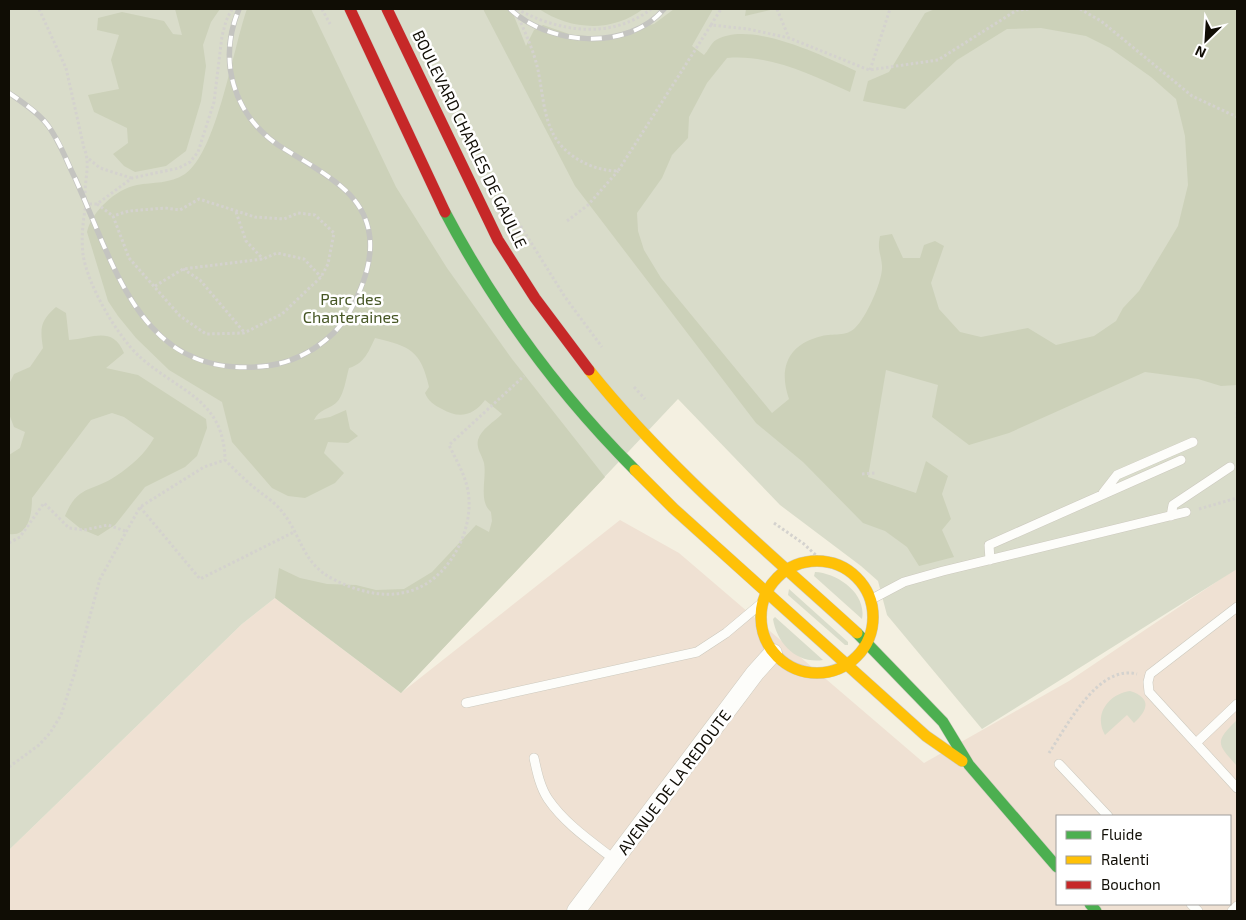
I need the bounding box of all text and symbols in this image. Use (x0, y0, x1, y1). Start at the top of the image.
north arrow (1181, 15, 1231, 65)
street label: BOULEVARD CHARLES DE GAULLE (409, 27, 532, 251)
text: N (1192, 42, 1208, 62)
park label: Parc des Chanteraines (303, 289, 399, 326)
street label: AVENUE DE LA REDOUTE (613, 706, 734, 858)
legend (1056, 815, 1231, 905)
text: Fluide (1101, 825, 1142, 843)
text: Ralenti (1101, 850, 1149, 868)
text: Bouchon (1101, 875, 1161, 893)

